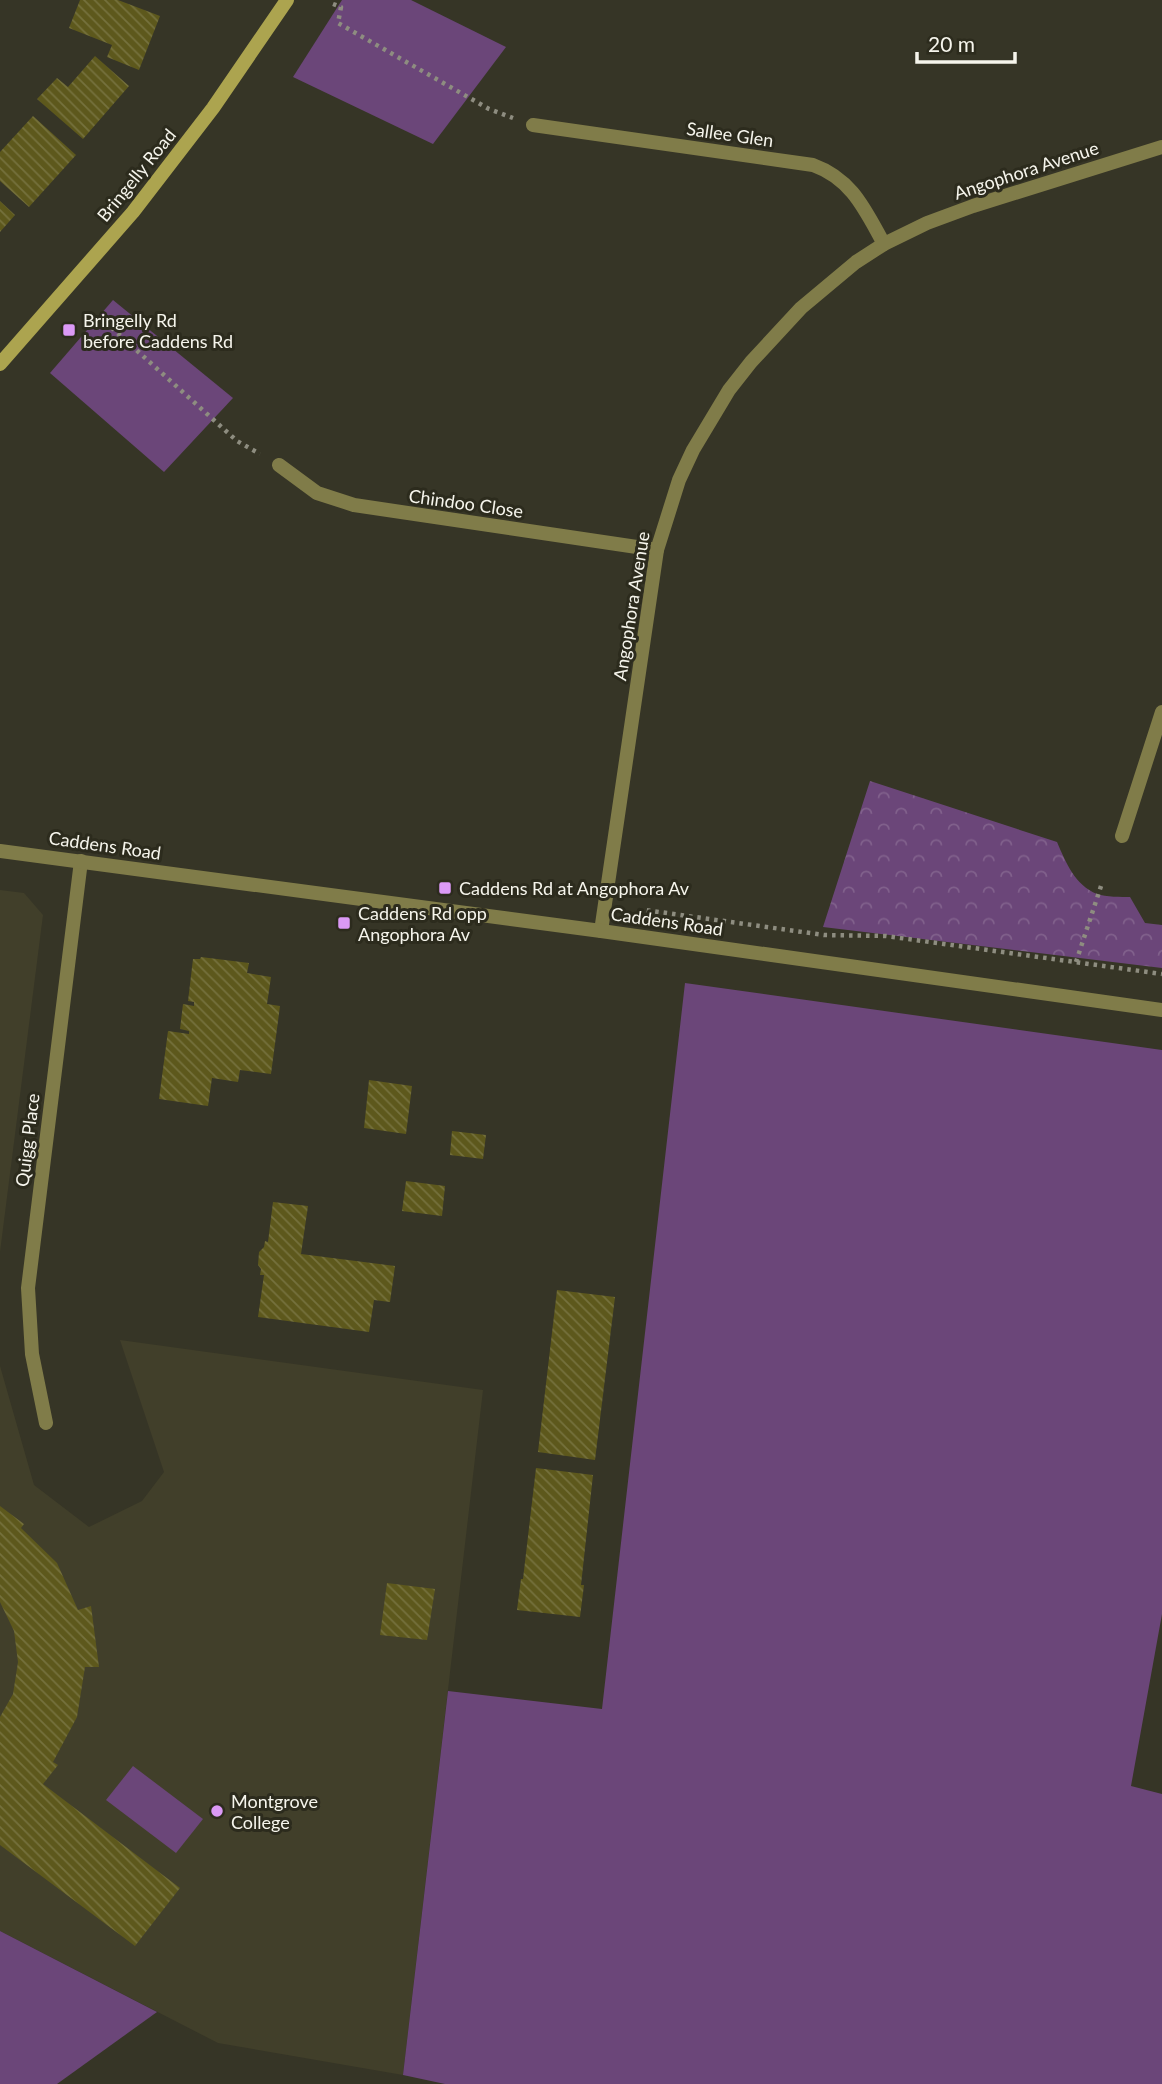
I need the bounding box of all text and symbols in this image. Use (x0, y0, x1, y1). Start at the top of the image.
scale bar (917, 21, 1015, 65)
text: 20 m (928, 31, 975, 56)
street label: Sallee Glen (685, 117, 775, 151)
street label: Bringelly Road (92, 124, 180, 226)
street label: Angophora Avenue (951, 136, 1101, 204)
place label: Bringelly Rd before Caddens Rd (83, 309, 233, 352)
marker: Bringelly Rd before Caddens Rd (61, 322, 77, 338)
street label: Chindoo Close (407, 484, 525, 522)
street label: Angophora Avenue (608, 530, 654, 682)
street label: Caddens Road (48, 826, 162, 864)
place label: Caddens Rd at Angophora Av (459, 877, 690, 899)
marker: Caddens Rd at Angophora Av (437, 880, 453, 896)
place label: Caddens Rd opp Angophora Av (358, 902, 487, 945)
street label: Caddens Road (610, 902, 724, 940)
marker: Caddens Rd opp Angophora Av (336, 915, 352, 931)
street label: Quigg Place (10, 1092, 44, 1188)
place label: Montgrove College (231, 1790, 318, 1833)
marker: Montgrove College (209, 1803, 225, 1819)

